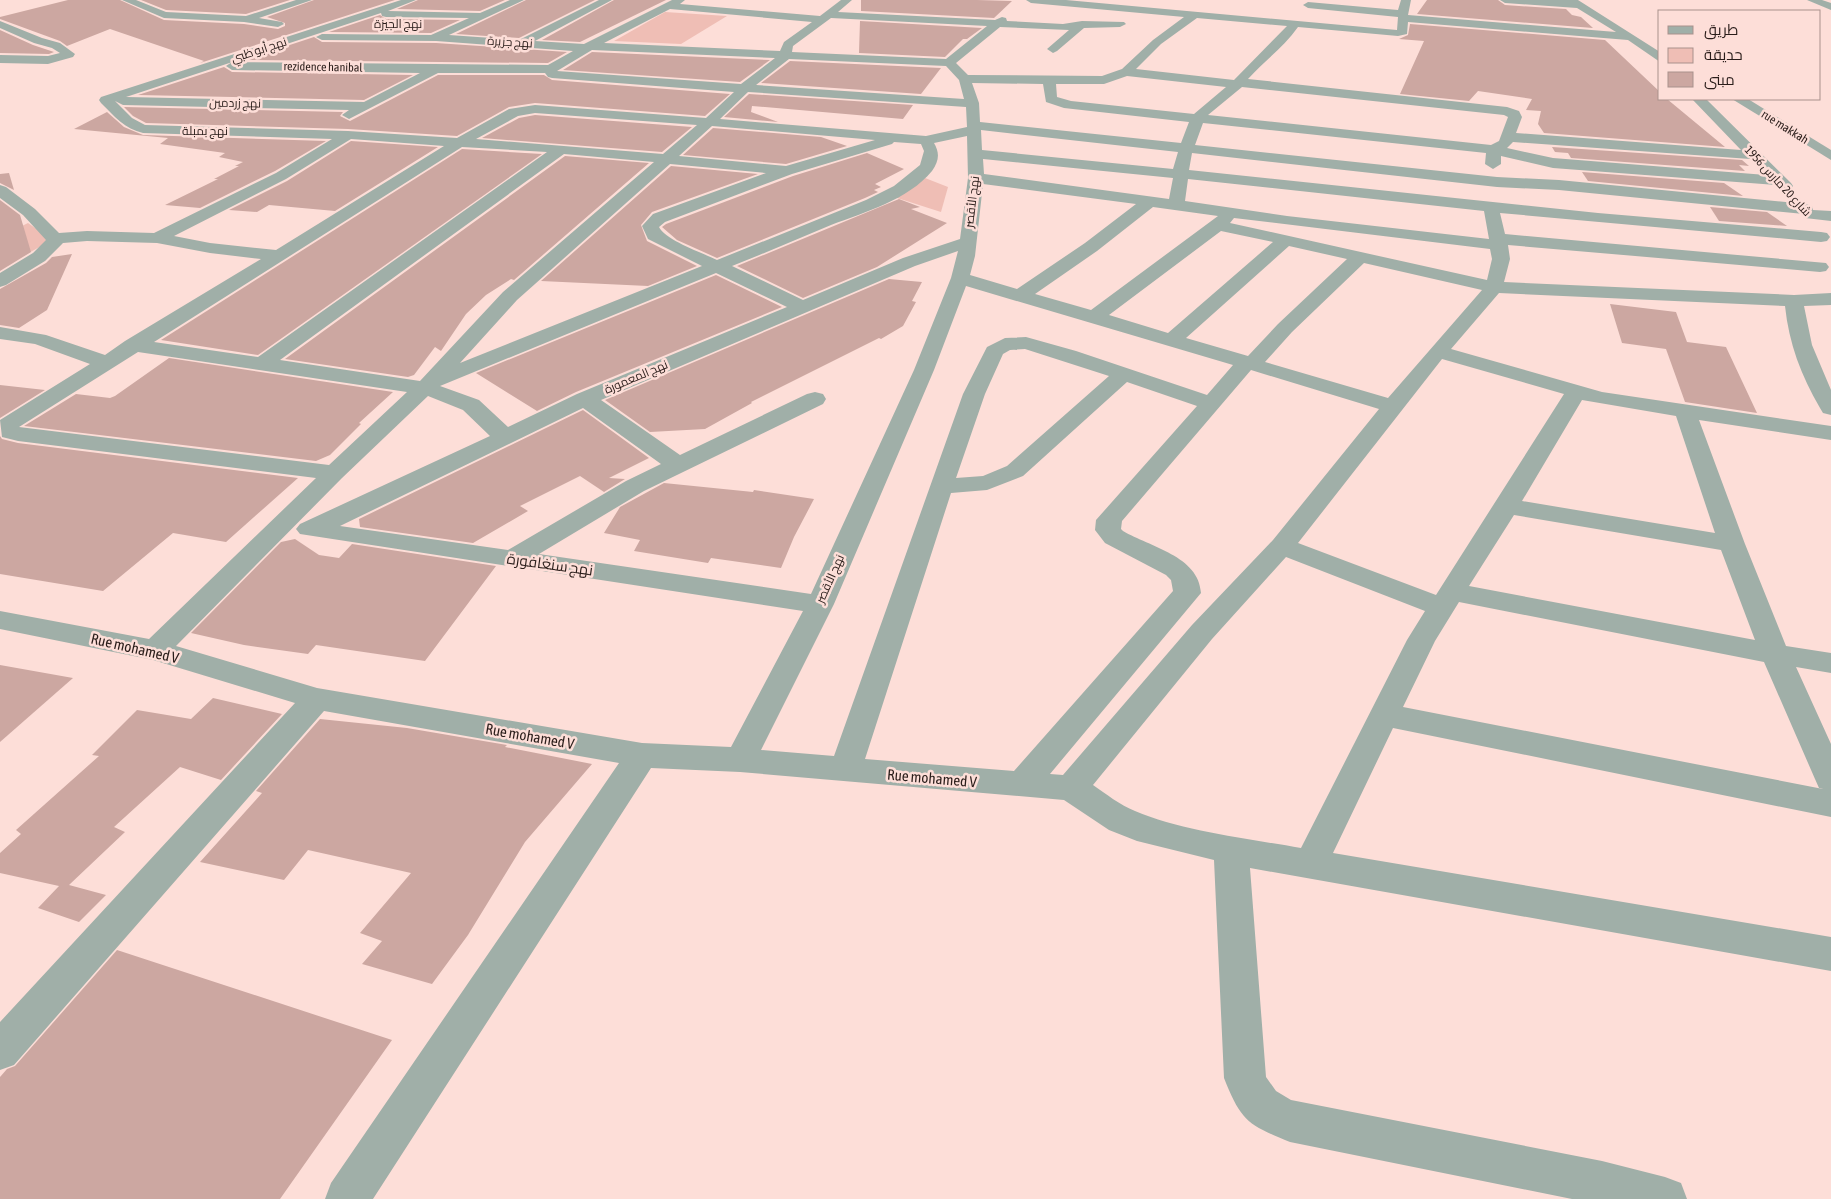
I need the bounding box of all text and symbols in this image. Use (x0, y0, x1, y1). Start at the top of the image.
legend (1658, 10, 1821, 100)
street label: نهج الجيزة (374, 17, 422, 32)
text: طريق (1704, 21, 1738, 40)
street label: نهج أبو ظبي (229, 33, 289, 68)
street label: نهج جزيرة (487, 33, 533, 52)
text: حديقة (1704, 46, 1743, 63)
street label: rezidence hanibal (283, 59, 363, 75)
text: مبنى (1704, 71, 1735, 90)
street label: نهج زردمين (209, 96, 261, 111)
street label: rue makkah (1759, 107, 1811, 147)
street label: نهج بمبلة (182, 124, 228, 139)
street label: شارع 20 مارس 1956 (1741, 143, 1814, 220)
street label: نهج الأقصر (962, 175, 983, 230)
street label: نهج المعمورة (602, 357, 670, 398)
street label: نهج سنغافورة (506, 550, 594, 581)
street label: نهج الأقصر (813, 552, 848, 607)
street label: Rue mohamed V (89, 630, 181, 667)
street label: Rue mohamed V (484, 720, 576, 752)
street label: Rue mohamed V (887, 766, 978, 790)

